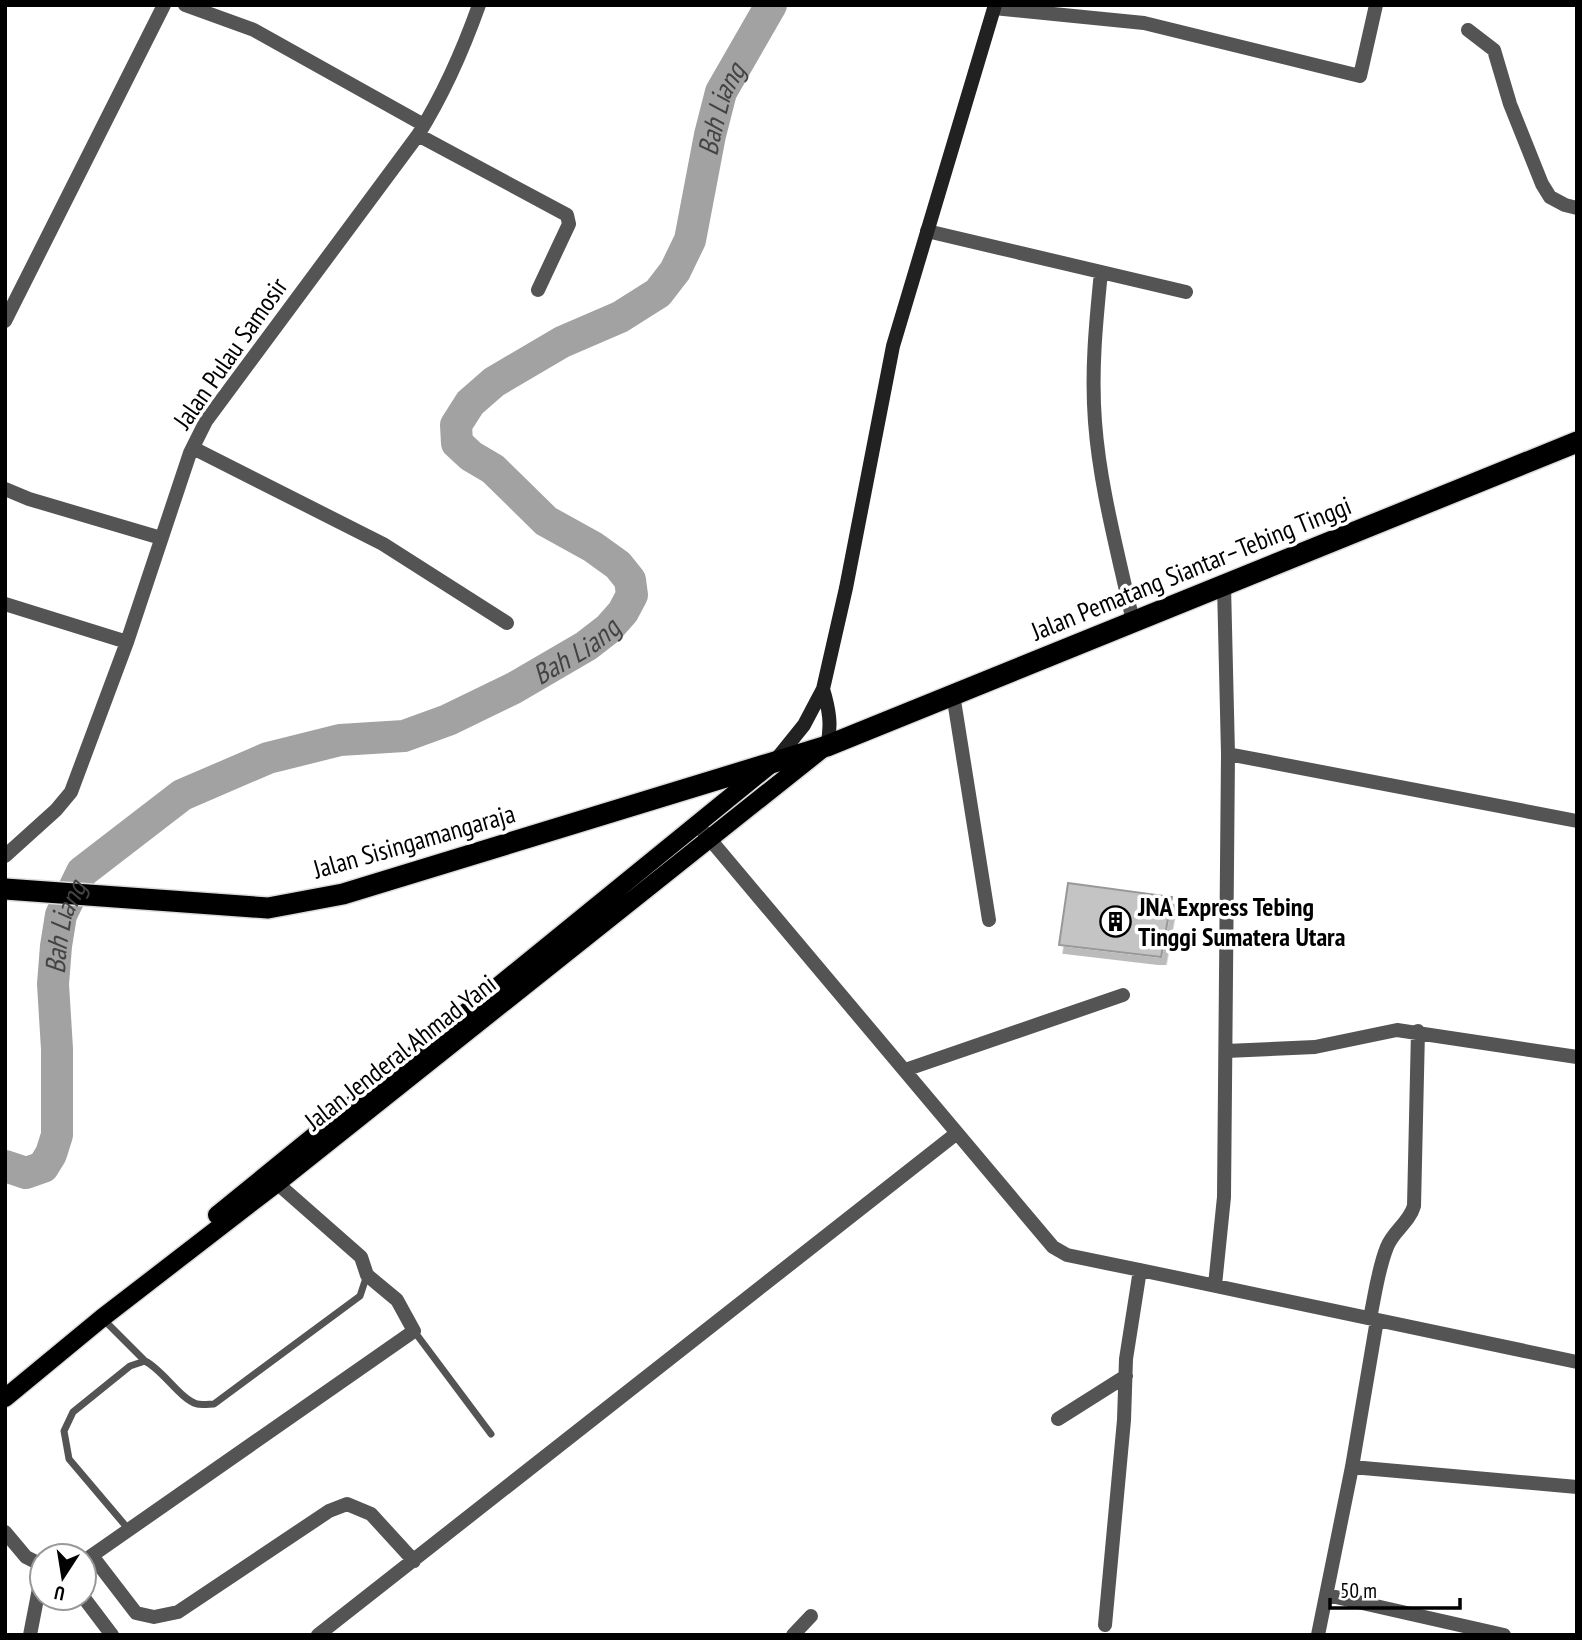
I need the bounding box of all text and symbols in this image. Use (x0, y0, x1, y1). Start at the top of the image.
water label: Bah Liang (688, 54, 754, 158)
street label: Jalan Pulau Samosir (165, 271, 294, 436)
street label: Jalan Pematang Siantar–Tebing Tinggi (1025, 489, 1356, 648)
water label: Bah Liang (525, 609, 629, 692)
street label: Jalan Sisingamangaraja (308, 796, 519, 886)
water label: Bah Liang (35, 872, 95, 975)
place label: JNA Express Tebing Tinggi Sumatera Utara (1137, 890, 1345, 953)
building icon: JNA Express Tebing Tinggi Sumatera Utara (1098, 904, 1132, 938)
street label: Jalan Jenderal Ahmad Yani (297, 967, 502, 1138)
north arrow (28, 1542, 98, 1612)
scale bar (1330, 1566, 1460, 1610)
text: 50 m (1340, 1577, 1377, 1604)
text: U (52, 1581, 67, 1606)

